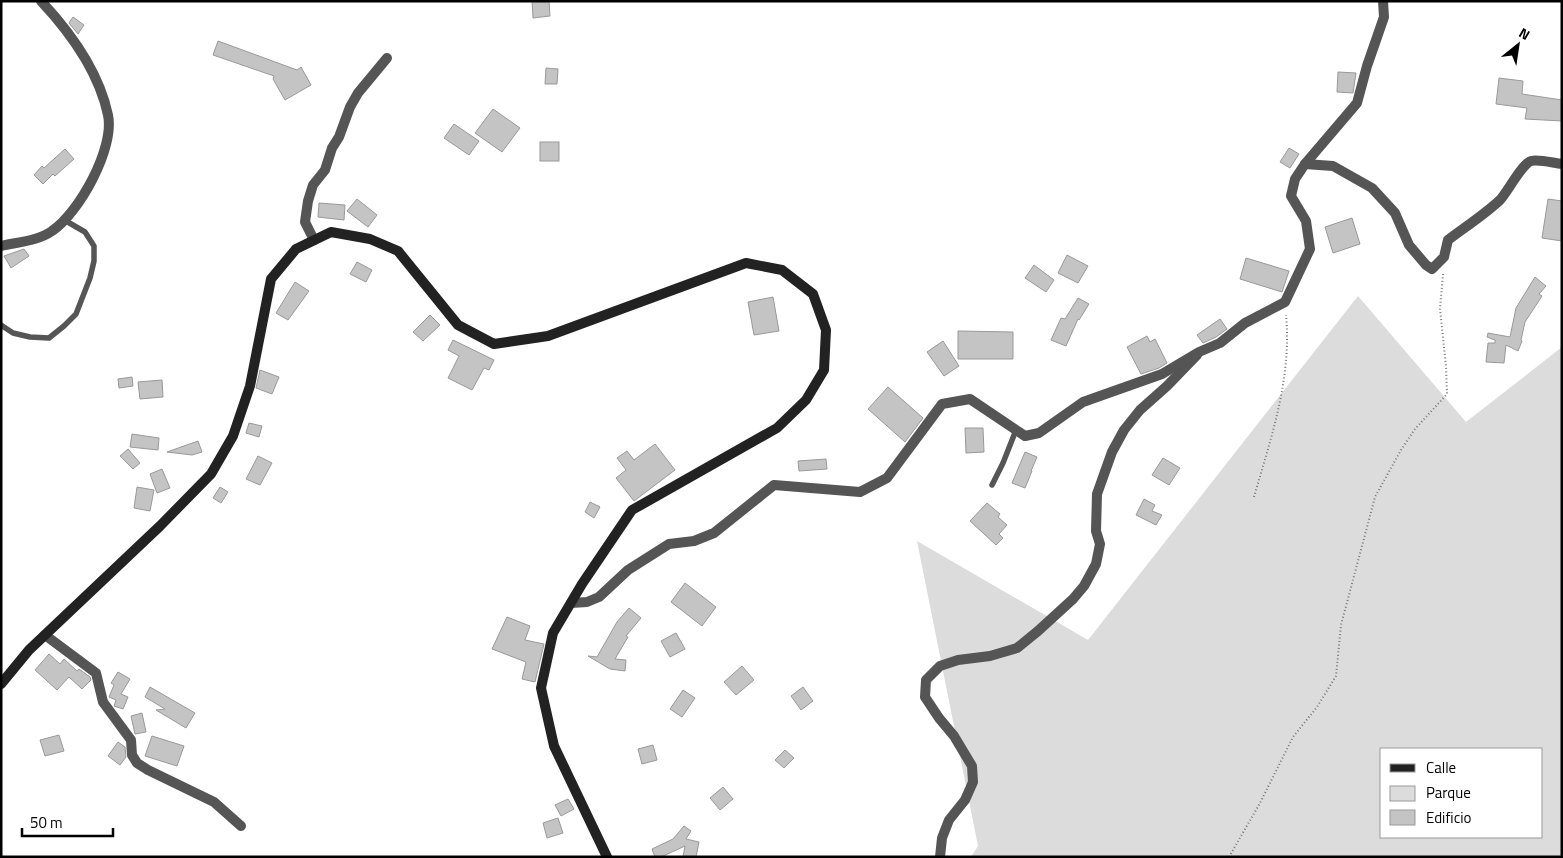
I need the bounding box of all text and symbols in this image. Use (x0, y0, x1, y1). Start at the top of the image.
north arrow (1493, 20, 1543, 70)
text: N (1515, 22, 1534, 45)
legend (1380, 748, 1543, 838)
text: Calle (1426, 756, 1456, 779)
text: Parque (1426, 781, 1471, 804)
scale bar (22, 806, 114, 838)
text: Edificio (1426, 806, 1471, 829)
text: 50 m (30, 811, 63, 834)

